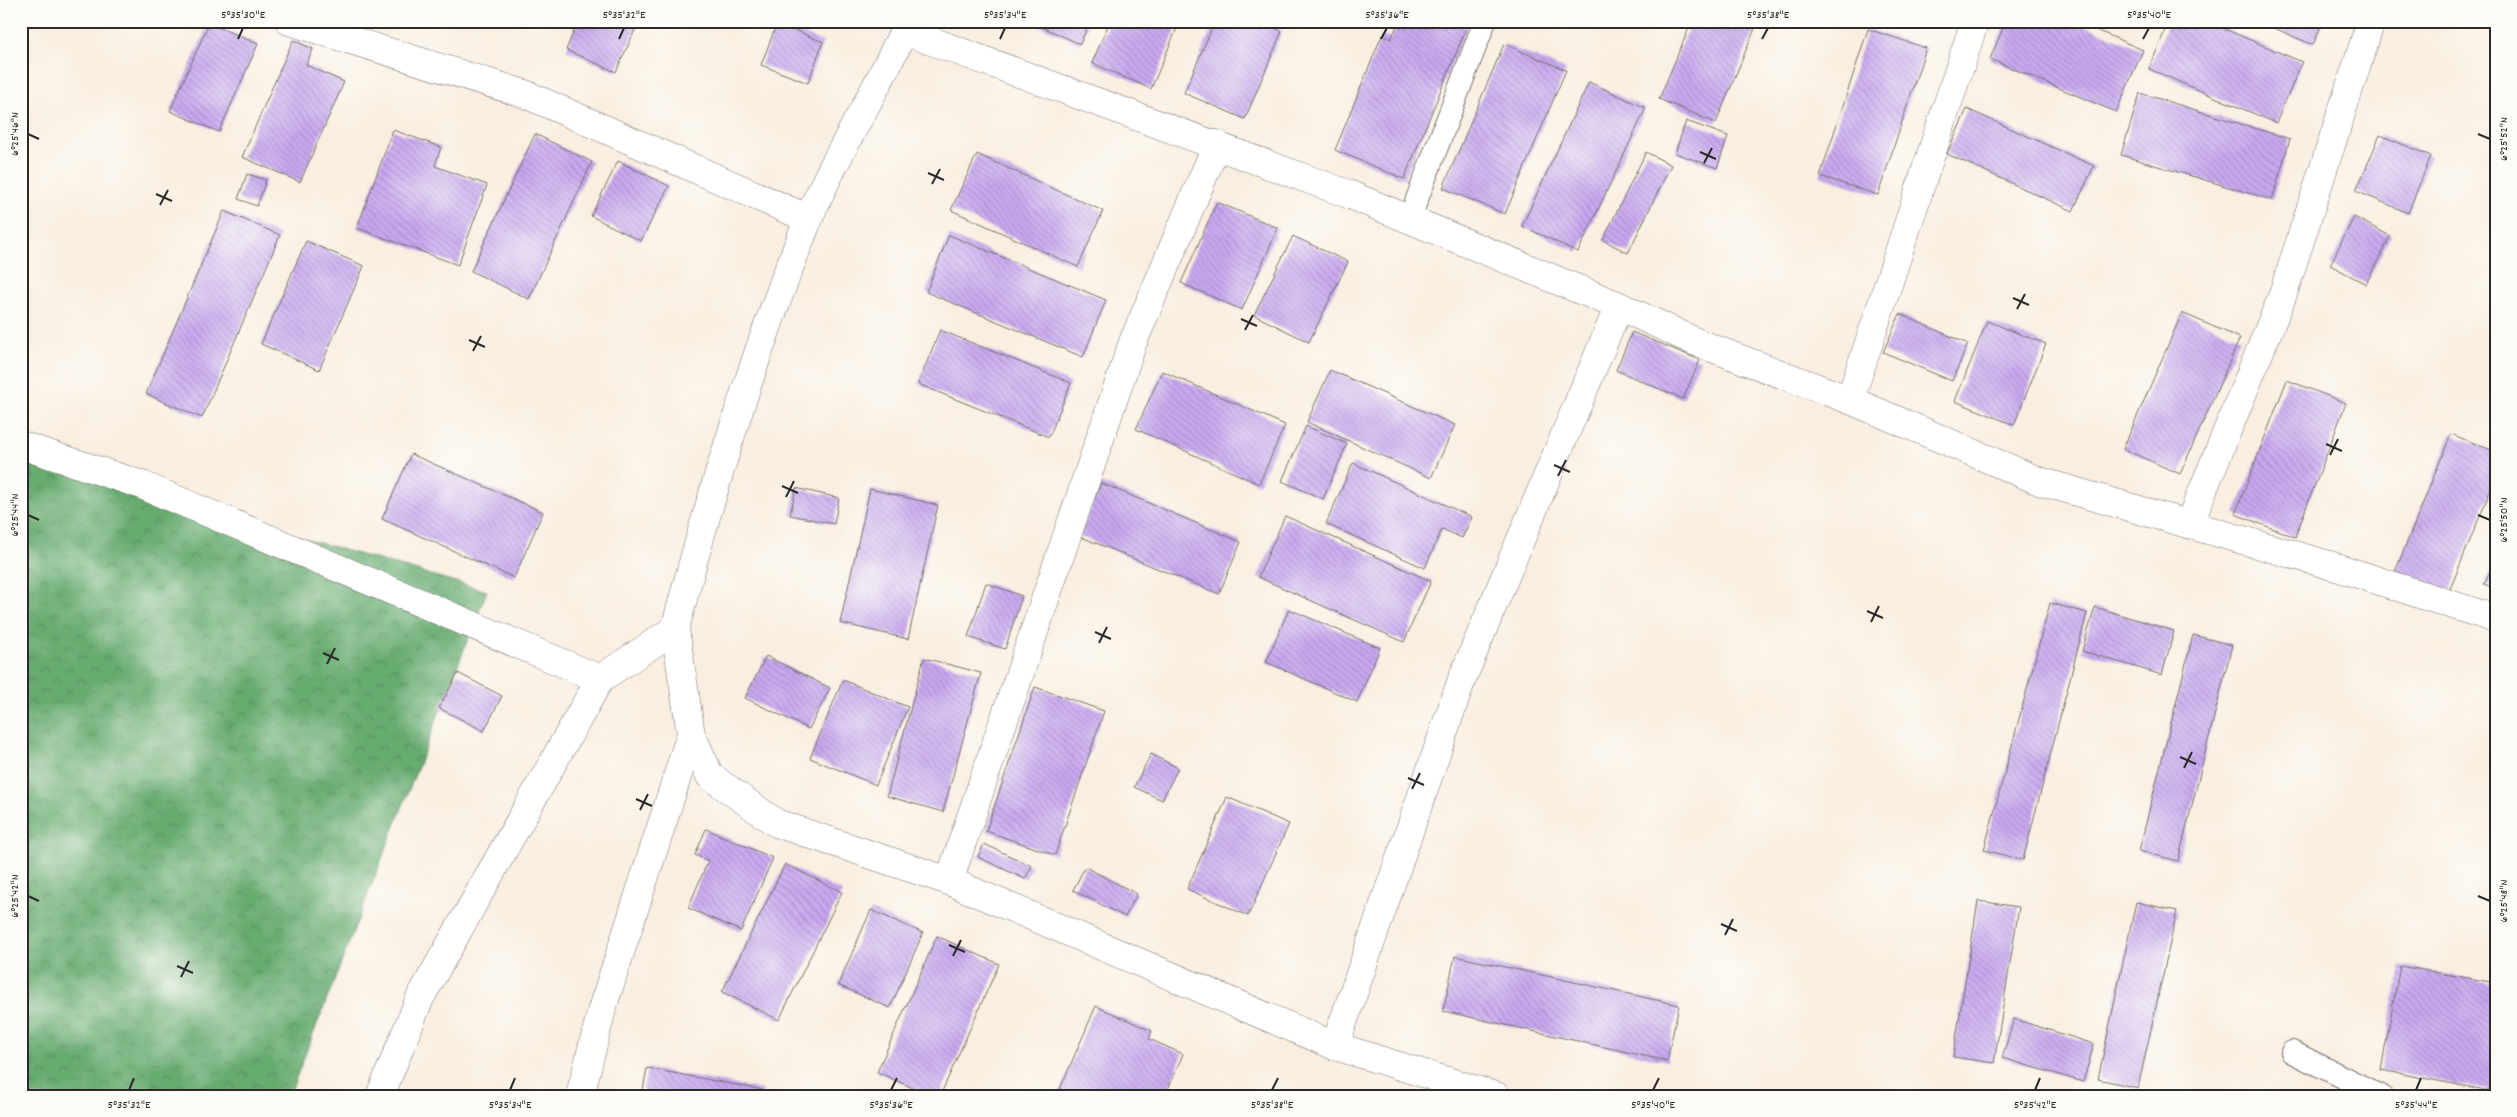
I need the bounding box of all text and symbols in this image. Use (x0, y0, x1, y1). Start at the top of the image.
text: 5°35'30"E (221, 7, 266, 24)
text: 5°35'32"E (603, 7, 646, 24)
text: 5°35'34"E (984, 7, 1027, 24)
text: 5°35'36"E (1365, 7, 1409, 24)
text: 5°35'38"E (1747, 7, 1790, 24)
text: 5°35'40"E (2127, 7, 2171, 24)
text: 6°25'46"N (7, 112, 24, 156)
text: 6°25'52"N (2496, 117, 2513, 161)
text: 6°25'44"N (7, 493, 24, 537)
text: 6°25'50"N (2496, 497, 2513, 543)
text: 6°25'42"N (7, 874, 24, 918)
text: 6°25'48"N (2496, 879, 2513, 922)
text: 5°35'32"E (108, 1097, 151, 1114)
text: 5°35'34"E (489, 1097, 532, 1114)
text: 5°35'36"E (869, 1097, 913, 1114)
text: 5°35'38"E (1251, 1097, 1294, 1114)
text: 5°35'40"E (1631, 1097, 1675, 1114)
text: 5°35'42"E (2014, 1097, 2057, 1114)
text: 5°35'44"E (2395, 1097, 2438, 1114)

